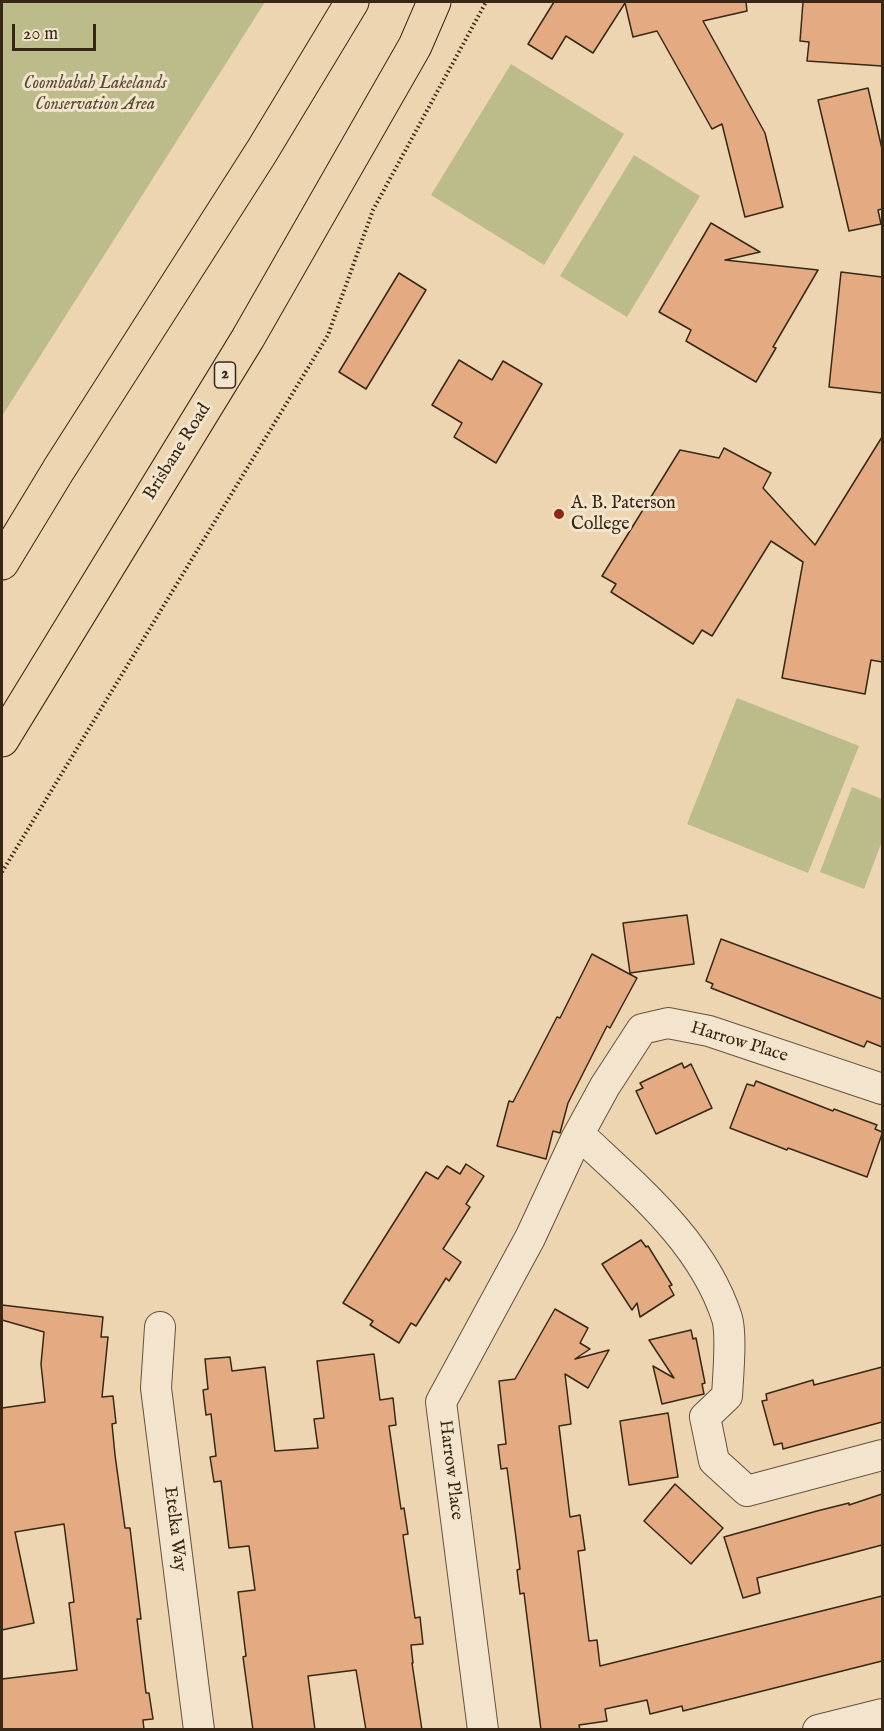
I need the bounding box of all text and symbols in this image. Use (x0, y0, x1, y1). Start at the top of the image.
scale bar (15, 12, 99, 50)
text: 20 m (23, 23, 58, 46)
park label: Coombabah Lakelands Conservation Area (23, 73, 167, 116)
road number: 2 (214, 362, 236, 388)
street label: Brisbane Road (140, 400, 216, 504)
place label: A. B. Paterson College (571, 493, 676, 536)
marker: A. B. Paterson College (552, 507, 566, 521)
street label: Harrow Place (688, 1018, 790, 1068)
street label: Harrow Place (433, 1419, 467, 1521)
street label: Etelka Way (158, 1485, 190, 1573)

